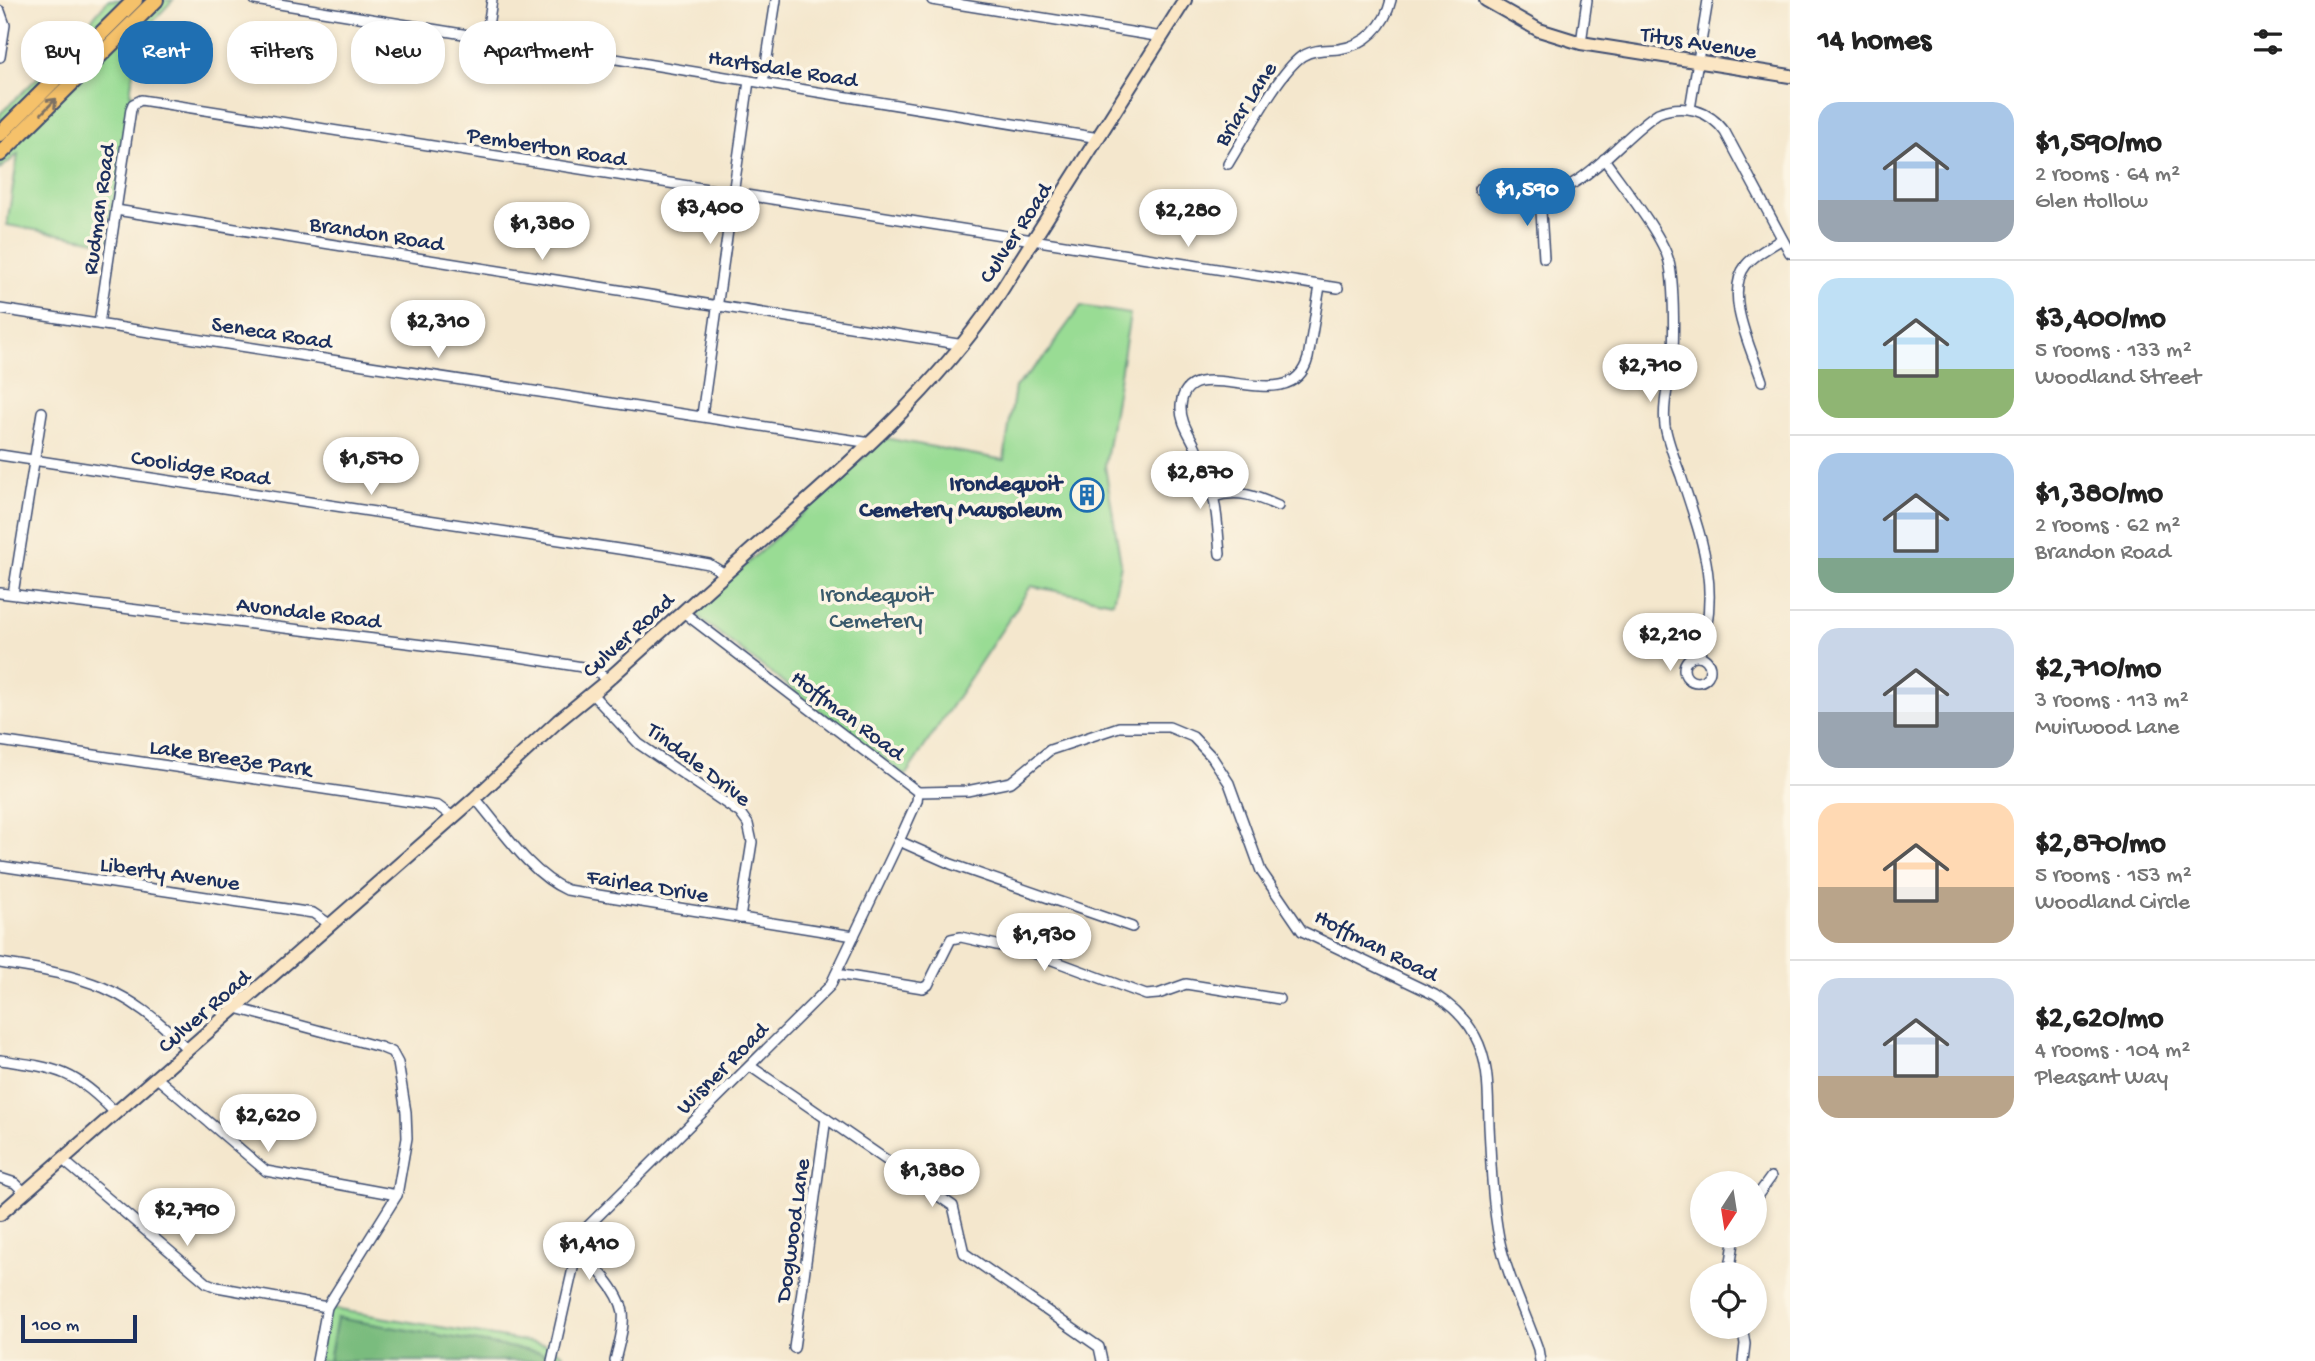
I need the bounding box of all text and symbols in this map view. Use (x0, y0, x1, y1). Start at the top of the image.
chip: Buy (21, 21, 104, 84)
chip: Rent (118, 21, 213, 84)
chip: Filters (227, 21, 337, 84)
chip: New (351, 21, 445, 84)
chip: Apartment (459, 21, 616, 84)
street label: Titus Avenue (1637, 22, 1760, 67)
icon: filters (2249, 23, 2287, 61)
text: 14 homes (1818, 25, 1931, 60)
street label: Hartsdale Road (706, 45, 861, 96)
street label: Briar Lane (1209, 57, 1285, 153)
one-way arrow (40, 97, 57, 114)
street label: Pemberton Road (464, 122, 630, 175)
text: $1,590/mo (2035, 127, 2162, 162)
icon: home (1874, 130, 1958, 214)
street label: Rudman Road (78, 141, 123, 277)
text: 2 rooms · 64 m² (2035, 162, 2180, 189)
pin: $1,590 (1470, 168, 1584, 228)
street label: Culver Road (975, 177, 1060, 289)
text: $1,590 (1495, 177, 1559, 204)
pin: $3,400 (653, 187, 767, 246)
text: Glen Hollow (2035, 189, 2148, 216)
pin: $2,280 (1131, 190, 1245, 249)
text: $3,400 (677, 195, 743, 222)
text: $2,280 (1155, 198, 1221, 225)
pin: $1,380 (485, 202, 599, 262)
street label: Brandon Road (306, 211, 447, 260)
text: $1,380 (510, 211, 574, 238)
pin: $2,310 (381, 300, 495, 360)
text: $3,400/mo (2035, 303, 2166, 338)
icon: home (1874, 306, 1958, 390)
text: $2,310 (406, 309, 470, 336)
street label: Seneca Road (209, 312, 335, 358)
text: 5 rooms · 133 m² (2035, 338, 2192, 365)
pin: $2,710 (1593, 344, 1707, 404)
text: $2,710 (1618, 353, 1682, 380)
text: Woodland Street (2035, 365, 2201, 392)
pin: $1,570 (314, 438, 428, 497)
street label: Coolidge Road (129, 445, 273, 494)
text: $1,570 (339, 446, 403, 473)
pin: $2,870 (1143, 452, 1257, 511)
text: $2,870 (1167, 460, 1233, 487)
place label: Irondequoit Cemetery Mausoleum (859, 472, 1065, 525)
building icon: Irondequoit Cemetery Mausoleum (1068, 476, 1106, 514)
text: $1,380/mo (2035, 478, 2163, 513)
icon: home (1874, 481, 1958, 565)
text: 2 rooms · 62 m² (2035, 513, 2180, 540)
text: Brandon Road (2035, 540, 2171, 567)
park label: Irondequoit Cemetery (820, 583, 934, 636)
street label: Culver Road (578, 587, 682, 685)
street label: Avondale Road (235, 592, 384, 637)
pin: $2,210 (1613, 614, 1727, 673)
text: $2,210 (1639, 622, 1701, 649)
text: $2,710/mo (2035, 653, 2161, 688)
icon: home (1874, 656, 1958, 740)
street label: Hoffman Road (785, 665, 910, 769)
text: 3 rooms · 113 m² (2035, 688, 2189, 715)
text: Muirwood Lane (2035, 715, 2180, 742)
street label: Tindale Drive (639, 717, 756, 814)
street label: Lake Breeze Park (148, 735, 316, 785)
text: $2,870/mo (2035, 828, 2166, 863)
icon: home (1874, 831, 1958, 915)
street label: Liberty Avenue (98, 852, 242, 899)
text: 5 rooms · 153 m² (2035, 863, 2192, 890)
street label: Fairlea Drive (584, 864, 711, 911)
text: Woodland Circle (2035, 890, 2190, 917)
street label: Hoffman Road (1309, 904, 1443, 990)
pin: $1,930 (987, 914, 1101, 973)
text: $1,930 (1012, 922, 1076, 949)
street label: Culver Road (153, 964, 258, 1060)
text: $2,620/mo (2035, 1003, 2164, 1038)
icon: home (1874, 1006, 1958, 1090)
street label: Wisner Road (672, 1017, 776, 1121)
text: 4 rooms · 104 m² (2035, 1038, 2190, 1065)
text: Pleasant Way (2035, 1065, 2168, 1092)
pin: $2,620 (211, 1094, 325, 1154)
text: $2,620 (236, 1103, 300, 1130)
pin: $1,380 (875, 1150, 989, 1209)
street label: Dogwood Lane (771, 1156, 818, 1306)
text: $1,380 (900, 1158, 964, 1185)
north arrow (1690, 1171, 1768, 1248)
map controls (1690, 1171, 1767, 1339)
pin: $2,790 (130, 1188, 244, 1248)
text: $2,790 (154, 1197, 220, 1224)
pin: $1,410 (532, 1222, 646, 1282)
text: $1,410 (559, 1231, 619, 1258)
button: locate (1690, 1262, 1767, 1339)
scale bar (21, 1312, 136, 1344)
text: 100 m (32, 1315, 79, 1338)

